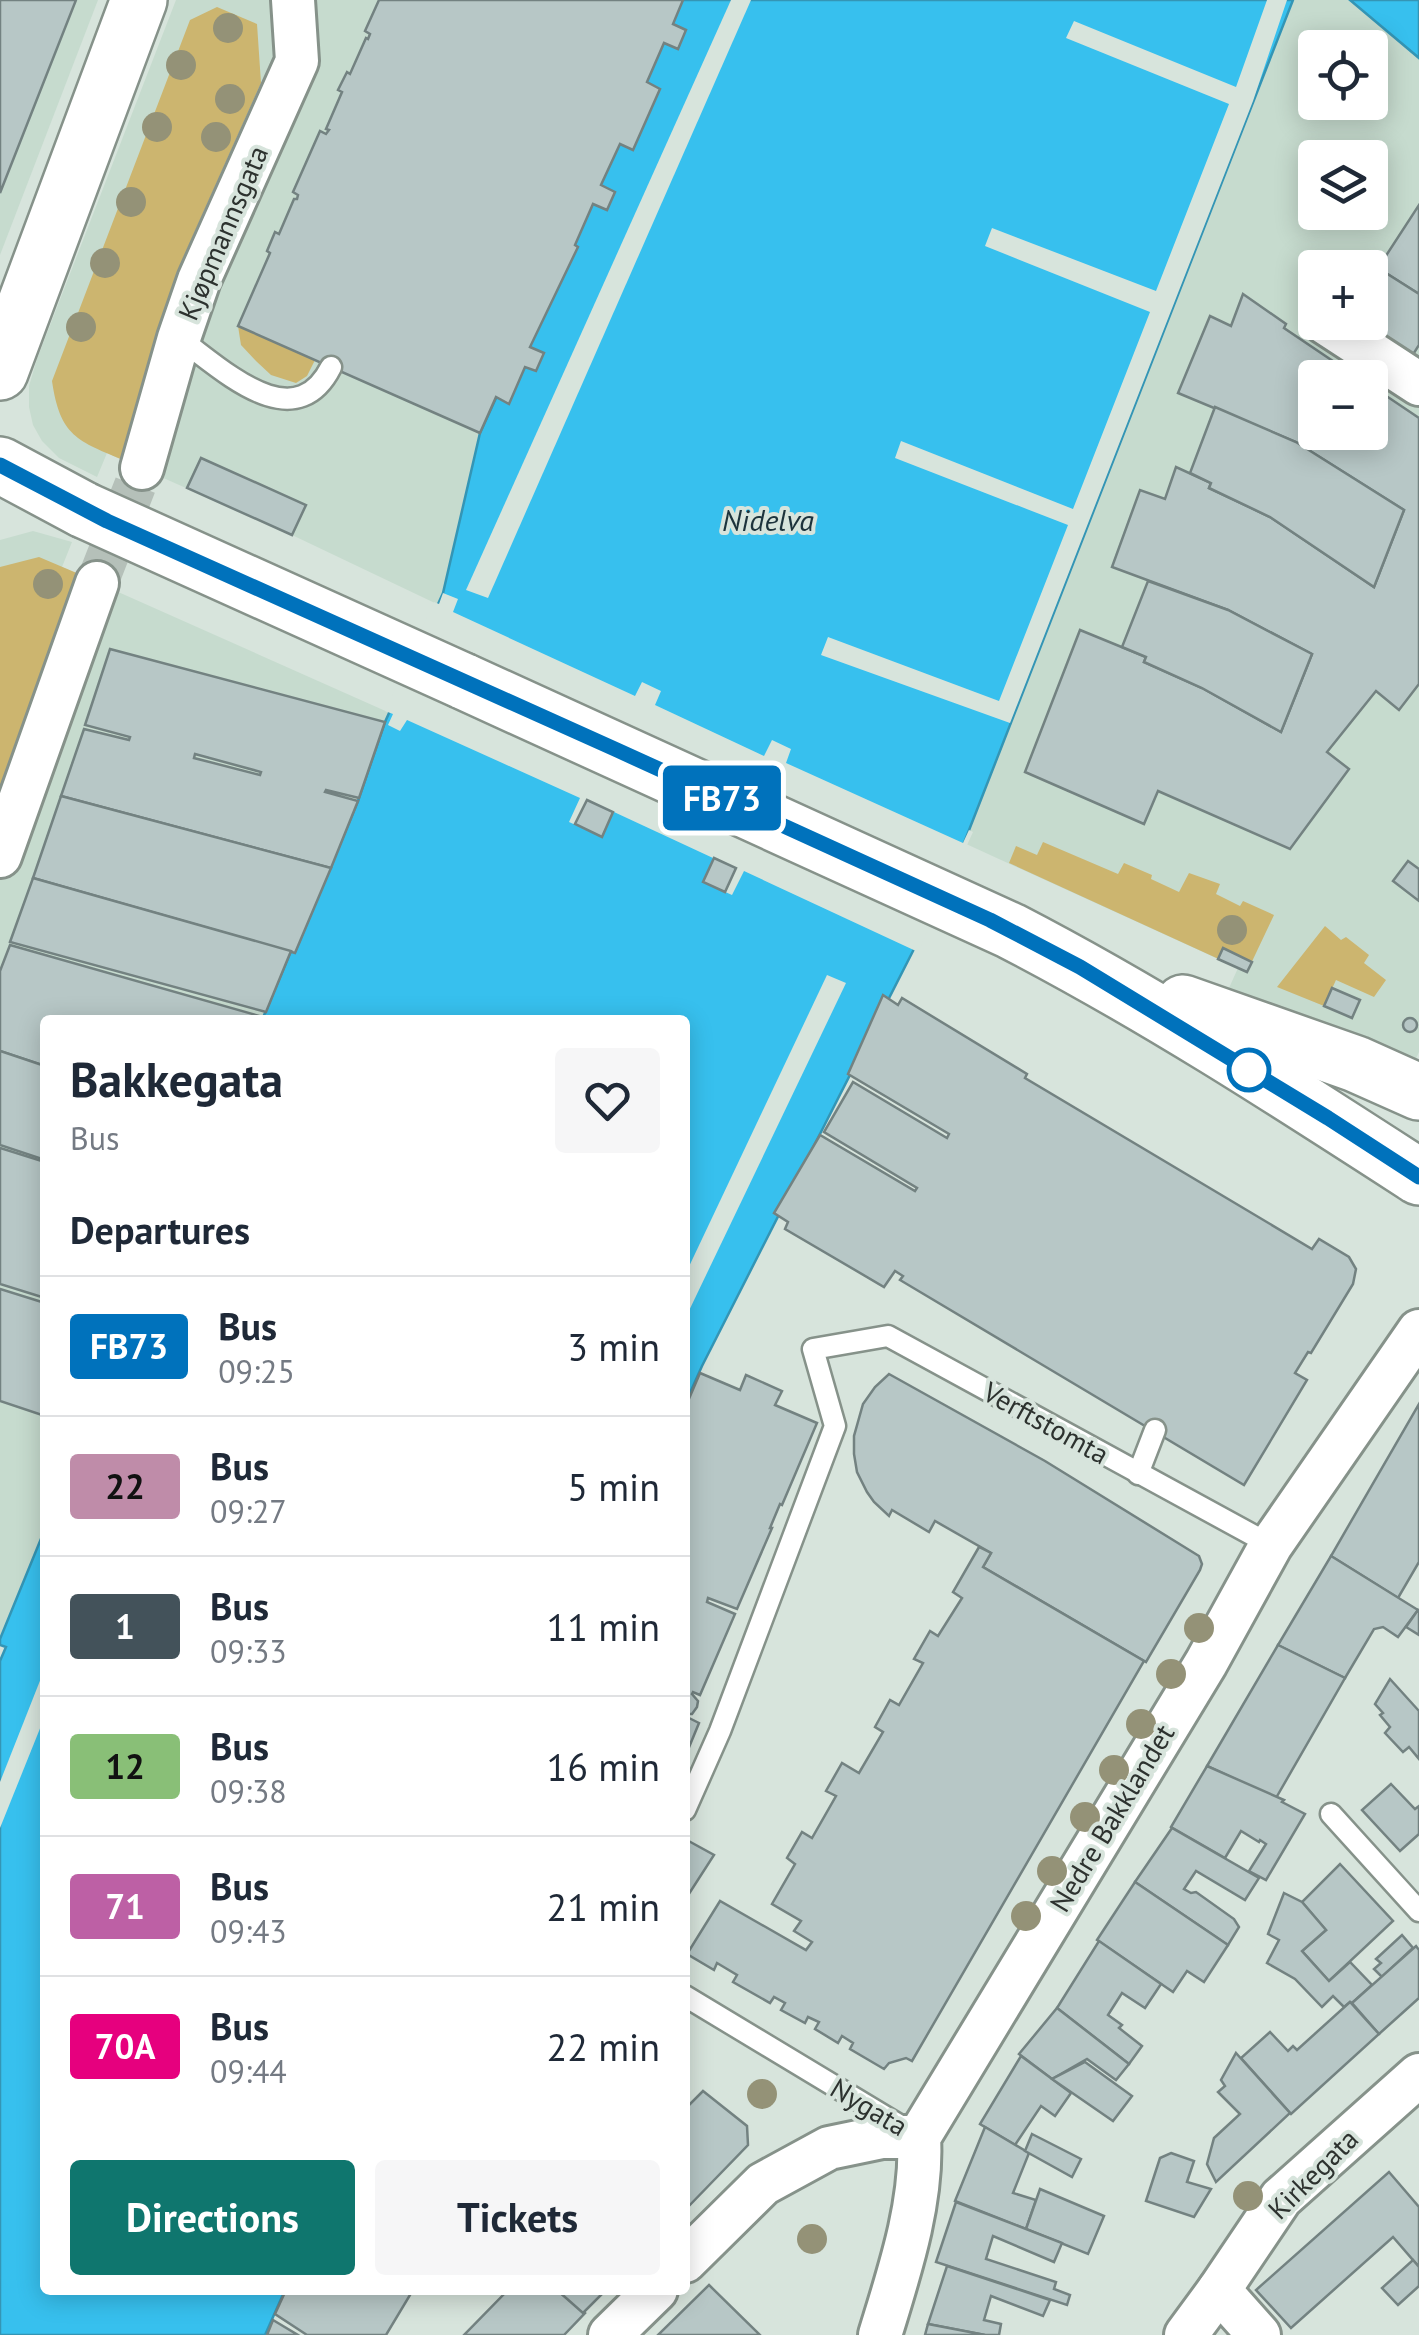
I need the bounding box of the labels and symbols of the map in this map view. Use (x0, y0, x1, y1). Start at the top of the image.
street label: Kjøpmannsgata (169, 140, 276, 326)
water label: Nidelva (722, 500, 814, 539)
line badge: FB73 (652, 766, 792, 830)
unlabelled marker (1228, 1049, 1270, 1091)
street label: Verftstomta (976, 1372, 1116, 1472)
street label: Nedre Bakklandet (1041, 1717, 1182, 1918)
street label: Nygata (824, 2069, 915, 2144)
street label: Kirkegata (1259, 2120, 1366, 2227)

